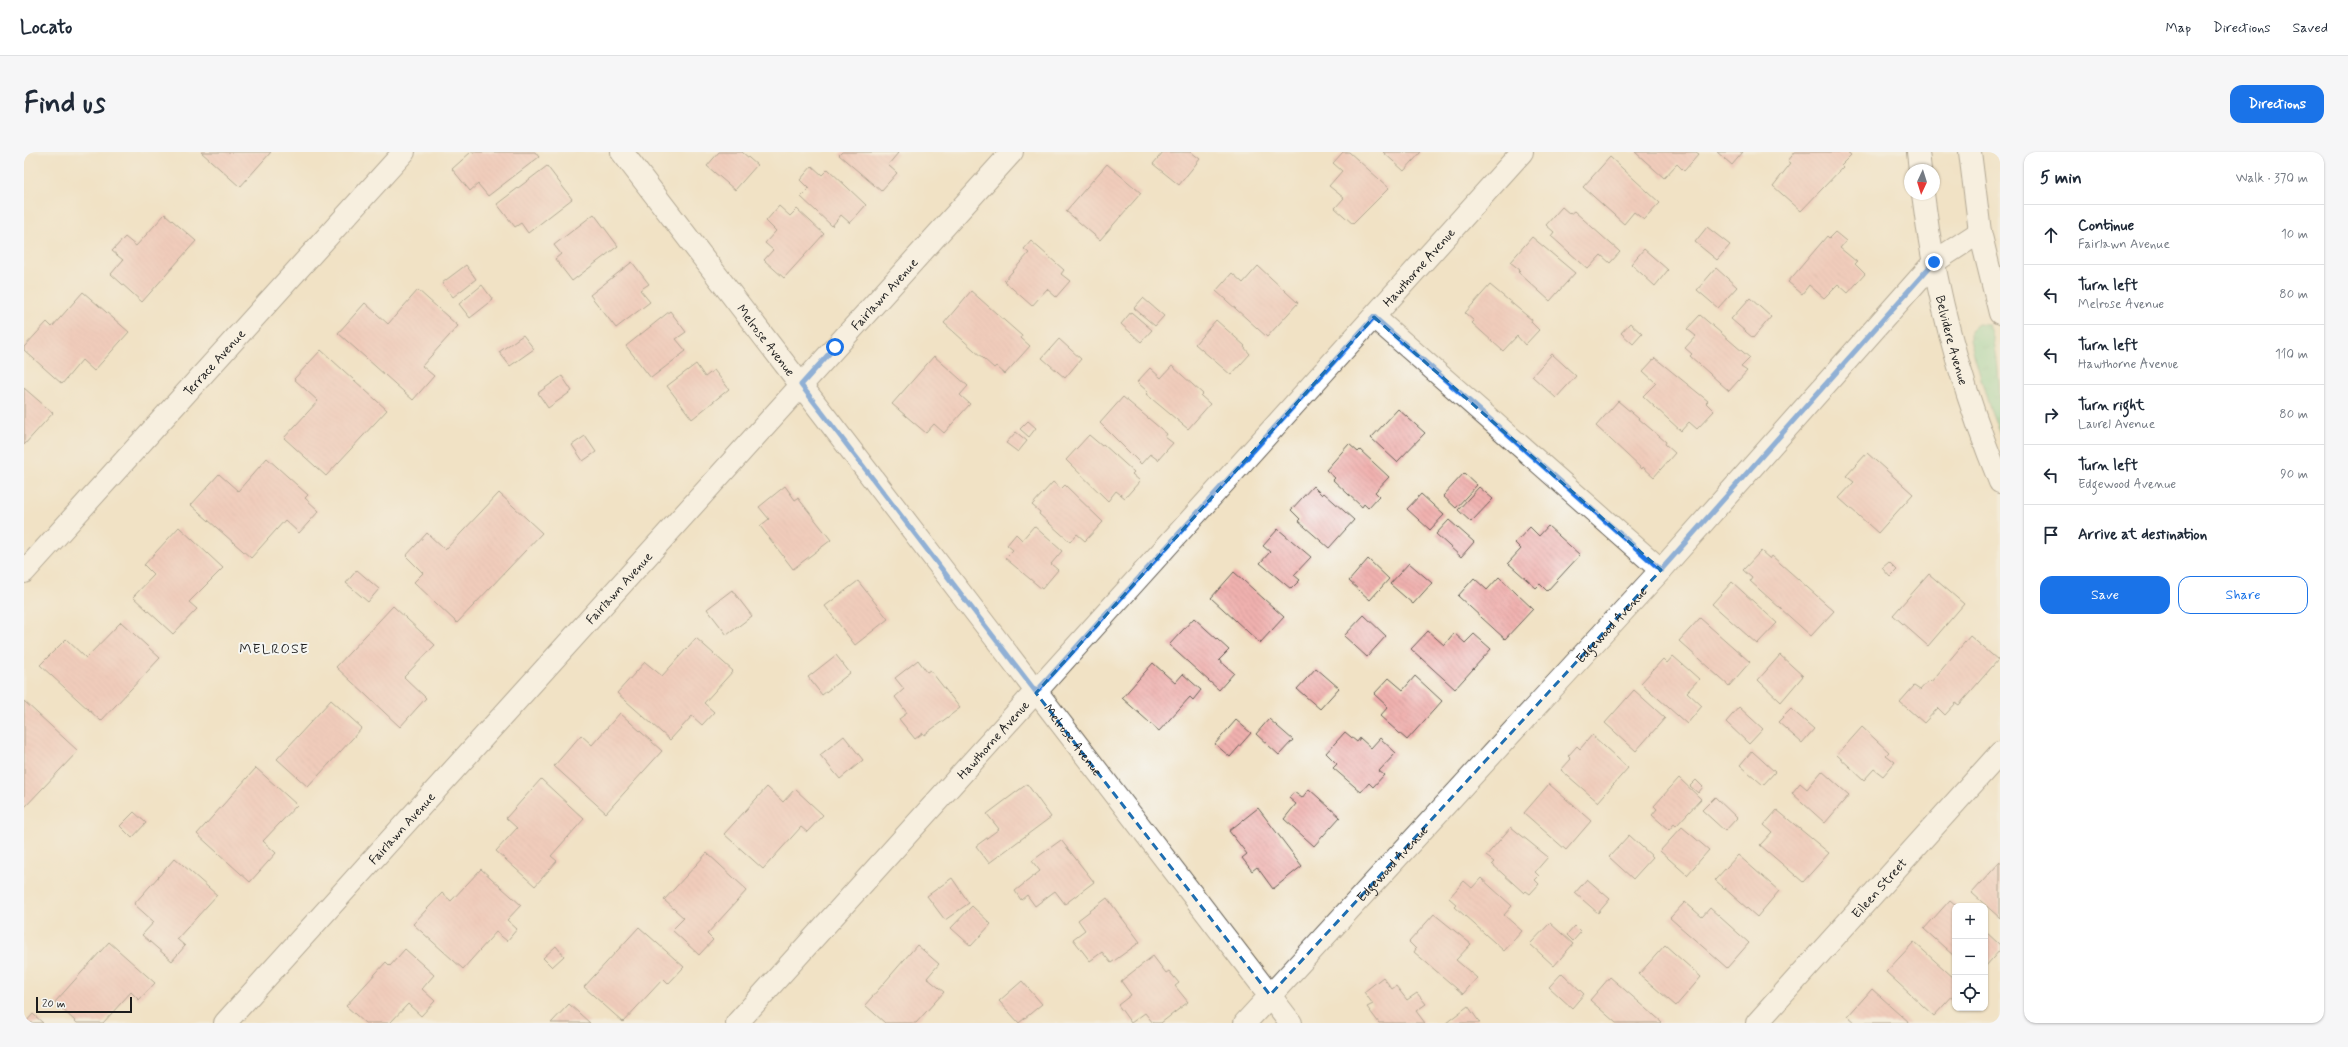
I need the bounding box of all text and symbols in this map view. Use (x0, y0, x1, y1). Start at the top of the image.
text: Locato (20, 15, 72, 40)
text: Map (2165, 19, 2191, 37)
text: Directions (2213, 19, 2271, 37)
text: Saved (2293, 19, 2328, 37)
button: Directions (2230, 85, 2324, 123)
text: Find us (24, 86, 105, 123)
north arrow (1904, 164, 1940, 200)
text: 5 min (2040, 167, 2082, 189)
text: Walk · 370 m (2236, 170, 2308, 187)
text: Continue (2078, 216, 2134, 236)
icon: ahead (2040, 224, 2062, 246)
street label: Hawthorne Avenue (1380, 225, 1460, 311)
text: 10 m (2281, 226, 2308, 243)
text: Fairlawn Avenue (2078, 236, 2170, 253)
route end (1925, 253, 1943, 271)
street label: Fairlawn Avenue (848, 255, 922, 334)
text: Turn left (2078, 276, 2138, 296)
icon: left (2040, 284, 2062, 306)
text: 80 m (2279, 286, 2308, 303)
street label: Belvidere Avenue (1931, 294, 1971, 387)
text: Melrose Avenue (2078, 296, 2164, 313)
street label: Melrose Avenue (732, 302, 798, 380)
street label: Terrace Avenue (180, 326, 250, 400)
text: Turn left (2078, 336, 2138, 356)
route start (826, 338, 844, 356)
icon: left (2040, 344, 2062, 366)
text: 110 m (2275, 346, 2308, 363)
text: Hawthorne Avenue (2078, 356, 2179, 373)
text: Turn right (2078, 396, 2145, 416)
icon: right (2040, 404, 2062, 426)
text: 80 m (2279, 406, 2308, 423)
text: Laurel Avenue (2078, 416, 2155, 433)
text: Turn left (2078, 456, 2138, 476)
icon: left (2040, 464, 2062, 486)
text: 90 m (2280, 466, 2308, 483)
text: Edgewood Avenue (2078, 476, 2176, 493)
icon: arrive (2040, 524, 2062, 546)
text: Arrive at destination (2078, 525, 2207, 545)
street label: Fairlawn Avenue (582, 549, 657, 628)
button: Save (2040, 576, 2170, 614)
button: Share (2178, 576, 2308, 614)
street label: Edgewood Avenue (1573, 584, 1652, 667)
district label: MELROSE (239, 640, 309, 658)
street label: Hawthorne Avenue (954, 697, 1034, 783)
street label: Melrose Avenue (1039, 701, 1105, 780)
street label: Fairlawn Avenue (365, 789, 440, 869)
street label: Edgewood Avenue (1353, 822, 1432, 906)
street label: Eileen Street (1848, 855, 1911, 922)
map controls (1952, 903, 1988, 1011)
button: + (1952, 903, 1988, 939)
button: − (1952, 939, 1988, 975)
button: locate (1952, 975, 1988, 1011)
scale bar (36, 995, 132, 1014)
text: 20 m (42, 997, 65, 1011)

